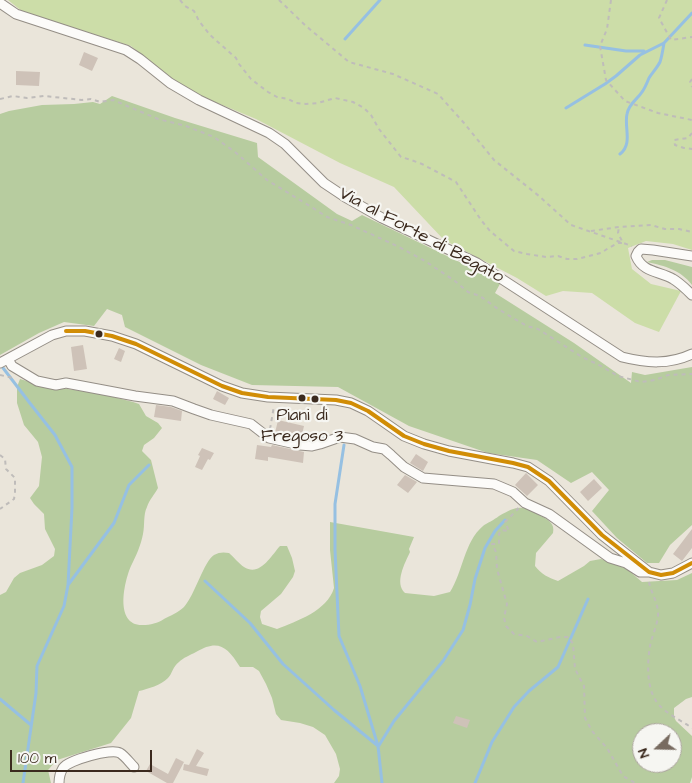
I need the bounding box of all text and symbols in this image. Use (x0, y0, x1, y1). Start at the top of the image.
street label: Via al Forte di Begato (335, 183, 507, 289)
unlabelled marker (94, 329, 104, 339)
marker: Piani di Fregoso 3 (297, 393, 307, 403)
unlabelled marker (310, 394, 320, 404)
place label: Piani di Fregoso 3 (261, 406, 343, 446)
north arrow (632, 723, 682, 773)
scale bar (12, 740, 155, 772)
text: N (633, 745, 655, 761)
text: 100 m (18, 748, 57, 769)

